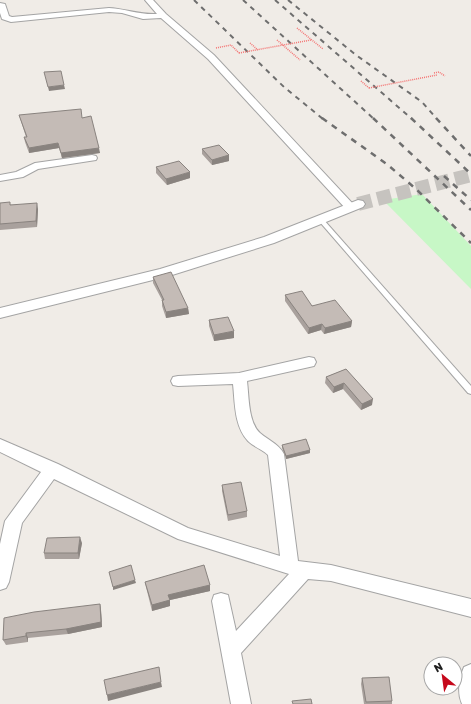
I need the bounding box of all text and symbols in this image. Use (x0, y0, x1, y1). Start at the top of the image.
north arrow (423, 656, 463, 696)
text: N (432, 660, 445, 675)

